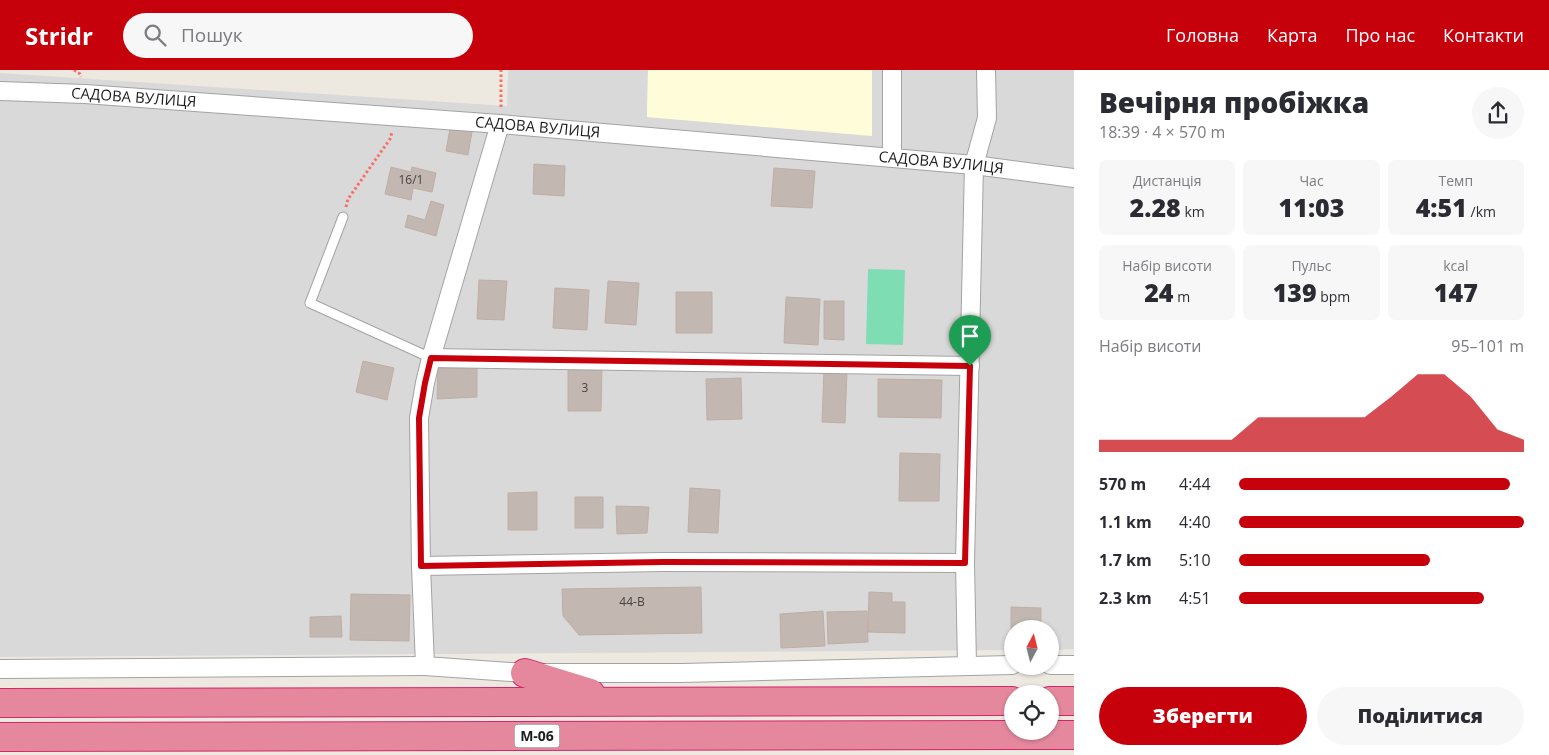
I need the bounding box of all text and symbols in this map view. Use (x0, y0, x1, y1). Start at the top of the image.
search box (123, 13, 473, 58)
text: Stridr (25, 19, 93, 52)
icon: search (141, 21, 169, 49)
text: Пошук (181, 22, 242, 48)
text: Головна (1166, 23, 1239, 47)
text: Карта (1267, 23, 1317, 47)
text: Про нас (1345, 23, 1415, 47)
text: Контакти (1443, 23, 1524, 47)
street label: САДОВА ВУЛИЦЯ (71, 83, 197, 111)
text: Вечірня пробіжка (1099, 83, 1369, 121)
button: share (1472, 87, 1524, 139)
street label: САДОВА ВУЛИЦЯ (475, 111, 601, 142)
text: 18:39 · 4 × 570 m (1099, 121, 1225, 143)
street label: САДОВА ВУЛИЦЯ (878, 146, 1005, 178)
house number: 16/1 (399, 171, 423, 188)
text: Дистанція (1133, 171, 1201, 190)
text: Час (1299, 171, 1324, 190)
text: Темп (1439, 171, 1473, 190)
text: 2.28 (1130, 190, 1181, 224)
text: 11:03 (1279, 190, 1344, 224)
text: 4:51 (1416, 190, 1467, 224)
text: km (1181, 202, 1205, 221)
text: /km (1467, 202, 1496, 221)
text: Набір висоти (1122, 256, 1212, 275)
text: Пульс (1291, 256, 1332, 275)
text: kcal (1443, 256, 1469, 275)
text: 24 (1144, 275, 1174, 309)
text: 139 (1273, 275, 1317, 309)
text: 147 (1434, 275, 1478, 309)
text: m (1174, 287, 1190, 306)
text: bpm (1317, 287, 1350, 306)
pin (949, 315, 991, 366)
icon: arrive (956, 322, 984, 350)
text: Набір висоти (1099, 335, 1202, 357)
text: 95–101 m (1451, 335, 1524, 357)
house number: 3 (582, 379, 589, 396)
text: 570 m (1099, 473, 1146, 495)
text: 4:44 (1179, 473, 1211, 495)
text: 1.1 km (1099, 511, 1152, 533)
text: 4:40 (1179, 511, 1211, 533)
text: 1.7 km (1099, 549, 1152, 571)
text: 5:10 (1179, 549, 1211, 571)
text: 2.3 km (1099, 587, 1152, 609)
text: 4:51 (1179, 587, 1211, 609)
house number: 44-В (619, 593, 645, 610)
north arrow (1004, 620, 1059, 675)
map controls (1004, 620, 1059, 740)
button: locate (1004, 685, 1059, 740)
button: Зберегти (1099, 687, 1307, 745)
button: Поділитися (1317, 687, 1524, 745)
road number: М-06 (514, 724, 560, 748)

